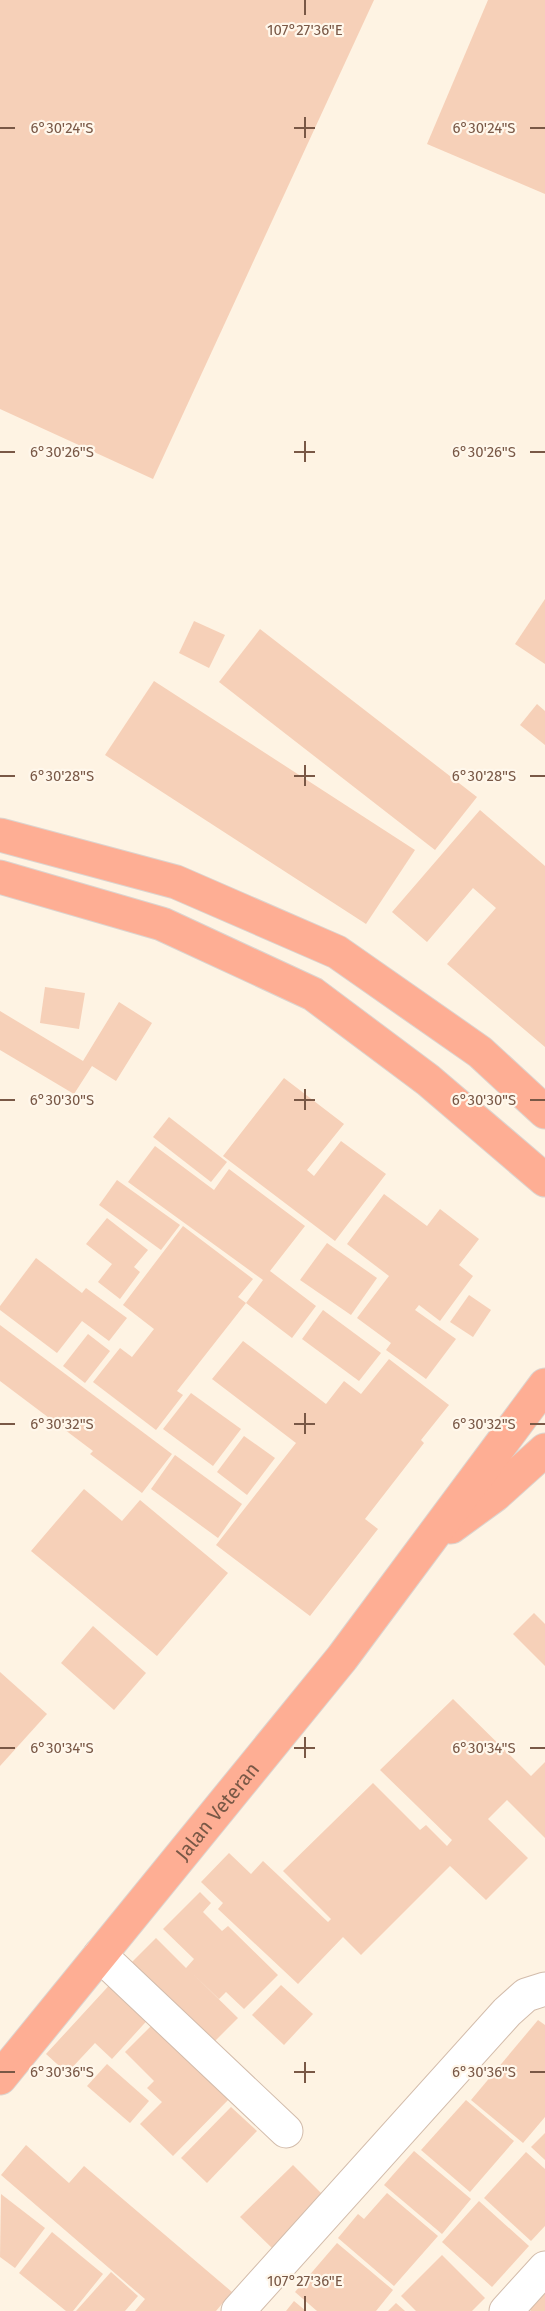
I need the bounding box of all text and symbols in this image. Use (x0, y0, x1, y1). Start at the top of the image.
text: 107°27'36"E (267, 21, 343, 39)
text: 6°30'24"S (30, 119, 94, 137)
text: 6°30'24"S (452, 119, 516, 137)
text: 6°30'26"S (30, 443, 94, 461)
text: 6°30'26"S (452, 443, 516, 461)
text: 6°30'28"S (30, 767, 94, 785)
text: 6°30'28"S (452, 767, 516, 785)
text: 6°30'30"S (30, 1091, 94, 1109)
text: 6°30'30"S (452, 1091, 516, 1109)
text: 6°30'32"S (30, 1415, 94, 1433)
text: 6°30'32"S (452, 1415, 516, 1433)
text: 6°30'34"S (30, 1739, 94, 1757)
text: 6°30'34"S (452, 1739, 516, 1757)
street label: Jalan Veteran (170, 1757, 264, 1865)
text: 6°30'36"S (30, 2063, 94, 2081)
text: 6°30'36"S (452, 2063, 516, 2081)
text: 107°27'36"E (267, 2272, 343, 2290)

